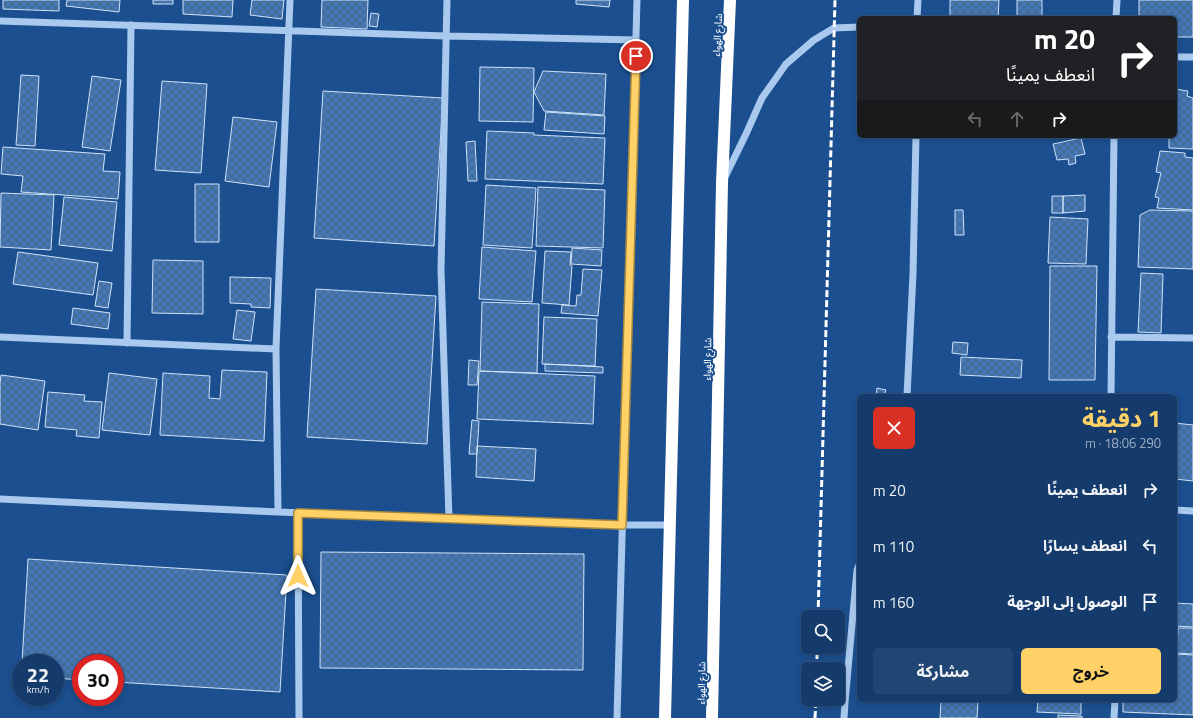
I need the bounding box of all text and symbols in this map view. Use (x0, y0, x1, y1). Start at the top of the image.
street label: شارع الهواء (709, 13, 726, 57)
text: 20 m (1034, 17, 1095, 60)
icon: right (1109, 32, 1161, 84)
pin (619, 39, 653, 73)
icon: arrive (625, 45, 647, 67)
text: انعطف يمينًا (1006, 61, 1095, 88)
icon: left (964, 108, 986, 130)
icon: ahead (1006, 108, 1028, 130)
icon: right (1048, 108, 1070, 130)
street label: شارع الهواء (700, 337, 715, 381)
text: 1 دقيقة (1082, 400, 1161, 436)
button: close (873, 407, 915, 449)
text: 290 m · 18:06 (1085, 433, 1161, 453)
text: انعطف يمينًا (1047, 478, 1127, 501)
text: 20 m (873, 479, 906, 502)
icon: right (1139, 479, 1161, 501)
text: انعطف يسارًا (1043, 534, 1127, 557)
text: 110 m (873, 535, 914, 558)
icon: left (1139, 535, 1161, 557)
position arrow (277, 555, 319, 597)
text: الوصول إلى الوجهة (1007, 590, 1127, 613)
text: 160 m (873, 591, 914, 614)
icon: arrive (1139, 591, 1161, 613)
map controls (801, 610, 845, 706)
button: search (801, 610, 845, 654)
button: مشاركة (873, 648, 1013, 694)
button: خروج (1021, 648, 1161, 694)
speed limit sign: 30 (72, 654, 124, 706)
text: 22 (27, 659, 49, 690)
street label: شارع الهواء (694, 661, 709, 705)
button: layers (801, 662, 845, 706)
text: km/h (27, 682, 49, 697)

